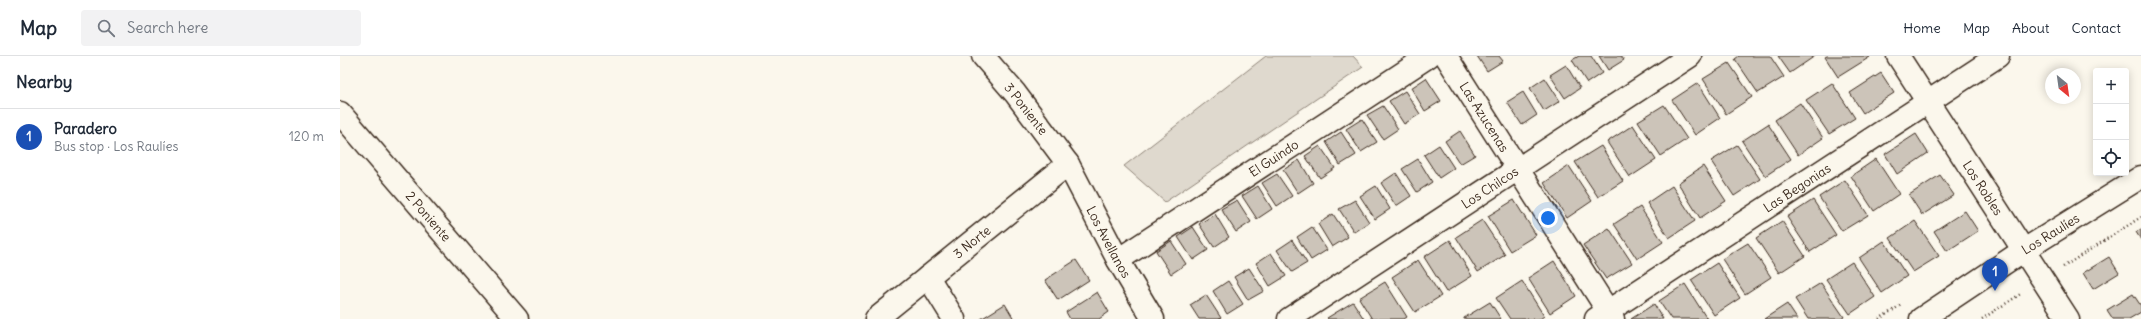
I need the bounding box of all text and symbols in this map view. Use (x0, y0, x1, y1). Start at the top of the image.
search box (81, 10, 361, 46)
text: Map (20, 16, 57, 40)
icon: search (95, 17, 117, 39)
text: Search here (127, 18, 208, 37)
text: Home (1903, 19, 1941, 37)
text: Map (1963, 19, 1990, 37)
text: About (2012, 19, 2050, 37)
text: Contact (2072, 19, 2121, 37)
north arrow (2045, 68, 2081, 104)
map controls (2093, 68, 2129, 176)
button: + (2093, 68, 2129, 104)
text: Nearby (16, 71, 72, 93)
street label: Las Azucenas (1456, 79, 1513, 155)
street label: 3 Poniente (1000, 80, 1052, 138)
button: − (2093, 104, 2129, 140)
text: Paradero (54, 119, 117, 138)
text: 1 (26, 128, 32, 145)
text: 120 m (289, 128, 324, 145)
street label: El Guindo (1245, 135, 1302, 180)
text: Bus stop · Los Raulíes (54, 138, 178, 155)
button: locate (2093, 140, 2129, 176)
street label: Los Robles (1959, 157, 2007, 218)
street label: Las Begonias (1760, 159, 1834, 216)
street label: Los Chilcos (1458, 162, 1522, 212)
street label: 2 Poniente (402, 187, 455, 245)
street label: Los Avellanos (1083, 203, 1135, 281)
your location (1538, 208, 1558, 228)
street label: Los Raulíes (2018, 209, 2083, 258)
street label: 3 Norte (950, 222, 994, 262)
pin: 1 (1982, 258, 2008, 291)

